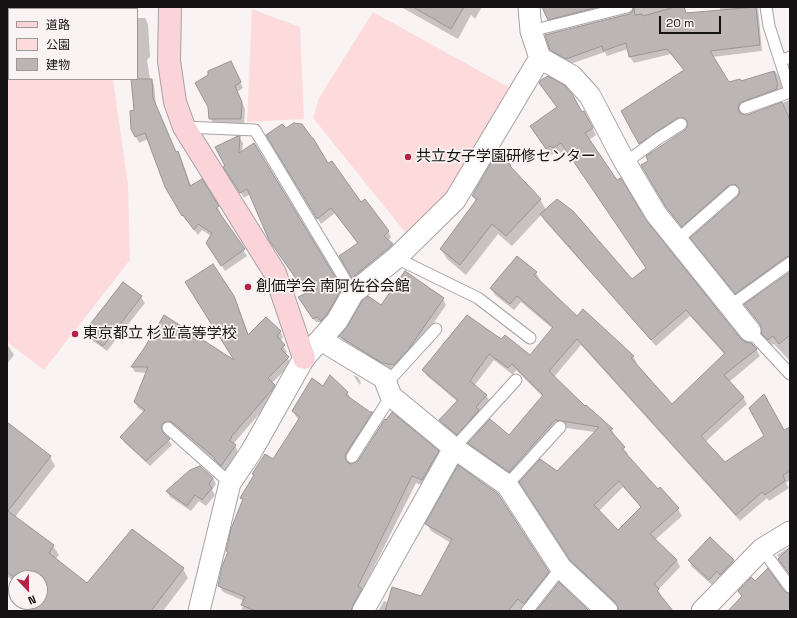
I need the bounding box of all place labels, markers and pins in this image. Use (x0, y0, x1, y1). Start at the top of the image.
place label: 共立女子学園研修センター (416, 148, 596, 166)
marker: 共立女子学園研修センター (403, 152, 413, 162)
place label: 創価学会 南阿佐谷会館 (256, 278, 410, 296)
marker: 創価学会 南阿佐谷会館 (243, 282, 253, 292)
place label: 東京都立 杉並高等学校 (83, 325, 237, 343)
marker: 東京都立 杉並高等学校 (70, 329, 80, 339)

